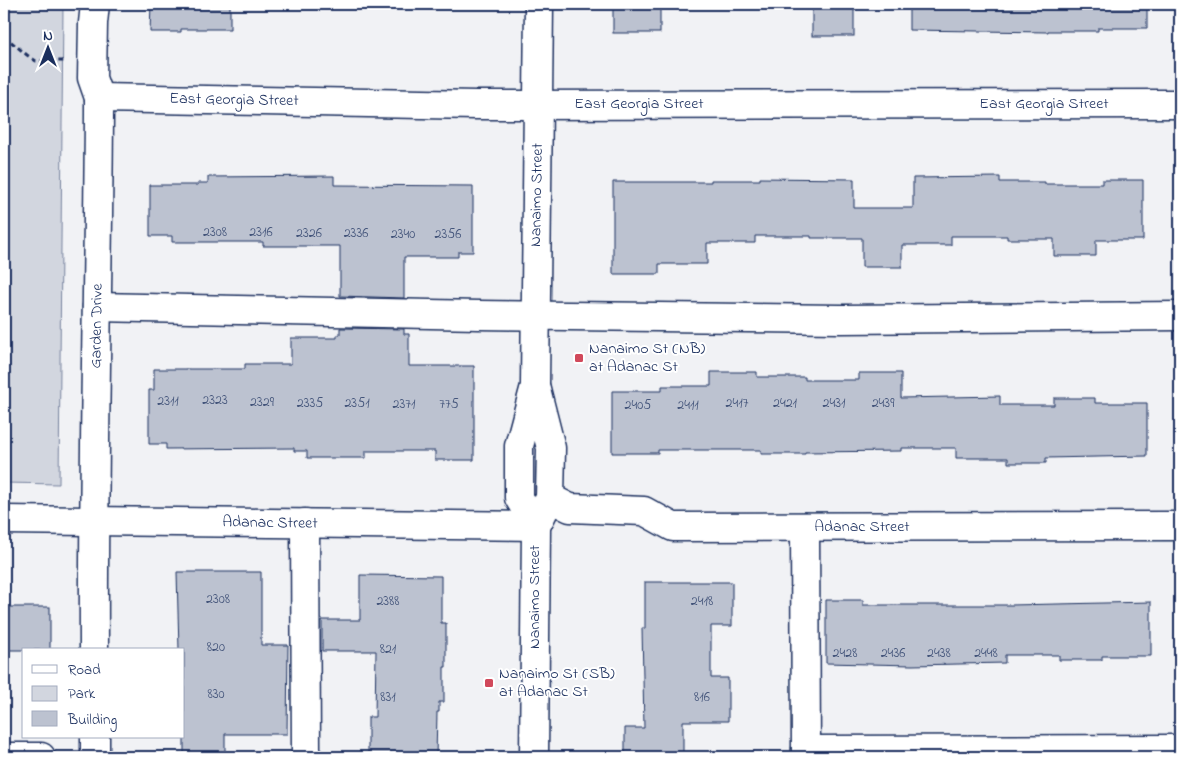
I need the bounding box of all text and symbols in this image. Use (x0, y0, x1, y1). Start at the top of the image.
north arrow (22, 22, 72, 72)
text: N (43, 26, 53, 47)
street label: East Georgia Street (169, 87, 300, 113)
street label: East Georgia Street (574, 92, 704, 116)
street label: East Georgia Street (979, 92, 1109, 116)
street label: Nanaimo Street (524, 142, 550, 247)
house number: 2308 (203, 222, 227, 243)
house number: 2316 (249, 222, 273, 243)
house number: 2326 (296, 223, 322, 244)
house number: 2336 (344, 223, 368, 244)
house number: 2340 (391, 224, 415, 245)
house number: 2356 (435, 224, 461, 245)
street label: Garden Drive (84, 282, 110, 369)
place label: Nanaimo St (NB) at Adanac St (589, 337, 706, 379)
marker: Nanaimo St (NB) at Adanac St (573, 352, 585, 364)
house number: 2323 (202, 390, 228, 411)
house number: 2311 (157, 391, 179, 412)
house number: 2329 (250, 392, 275, 413)
house number: 2335 (297, 393, 323, 414)
house number: 2351 (344, 393, 370, 414)
house number: 2417 (726, 393, 749, 414)
house number: 2421 (773, 393, 798, 414)
house number: 2431 (823, 393, 846, 414)
house number: 2439 (872, 393, 895, 414)
house number: 2371 (393, 394, 416, 415)
house number: 775 (439, 394, 459, 415)
house number: 2405 (625, 395, 651, 416)
house number: 2411 (677, 395, 699, 416)
street label: Adanac Street (222, 510, 319, 536)
street label: Adanac Street (814, 515, 910, 539)
street label: Nanaimo Street (523, 544, 547, 649)
house number: 2308 (206, 589, 230, 610)
house number: 2388 (376, 591, 400, 612)
house number: 2418 (691, 591, 713, 612)
house number: 820 (207, 637, 225, 658)
house number: 821 (380, 639, 397, 660)
house number: 2428 (833, 643, 857, 664)
house number: 2436 (881, 643, 905, 664)
house number: 2438 (927, 643, 951, 664)
house number: 2448 (974, 643, 998, 664)
legend (22, 648, 185, 738)
text: Road (68, 659, 101, 681)
place label: Nanaimo St (SB) at Adanac St (499, 662, 615, 704)
marker: Nanaimo St (SB) at Adanac St (483, 677, 495, 689)
text: Park (68, 683, 96, 705)
house number: 830 (207, 684, 225, 705)
house number: 831 (380, 687, 396, 708)
house number: 816 (694, 687, 710, 708)
text: Building (67, 709, 117, 732)

